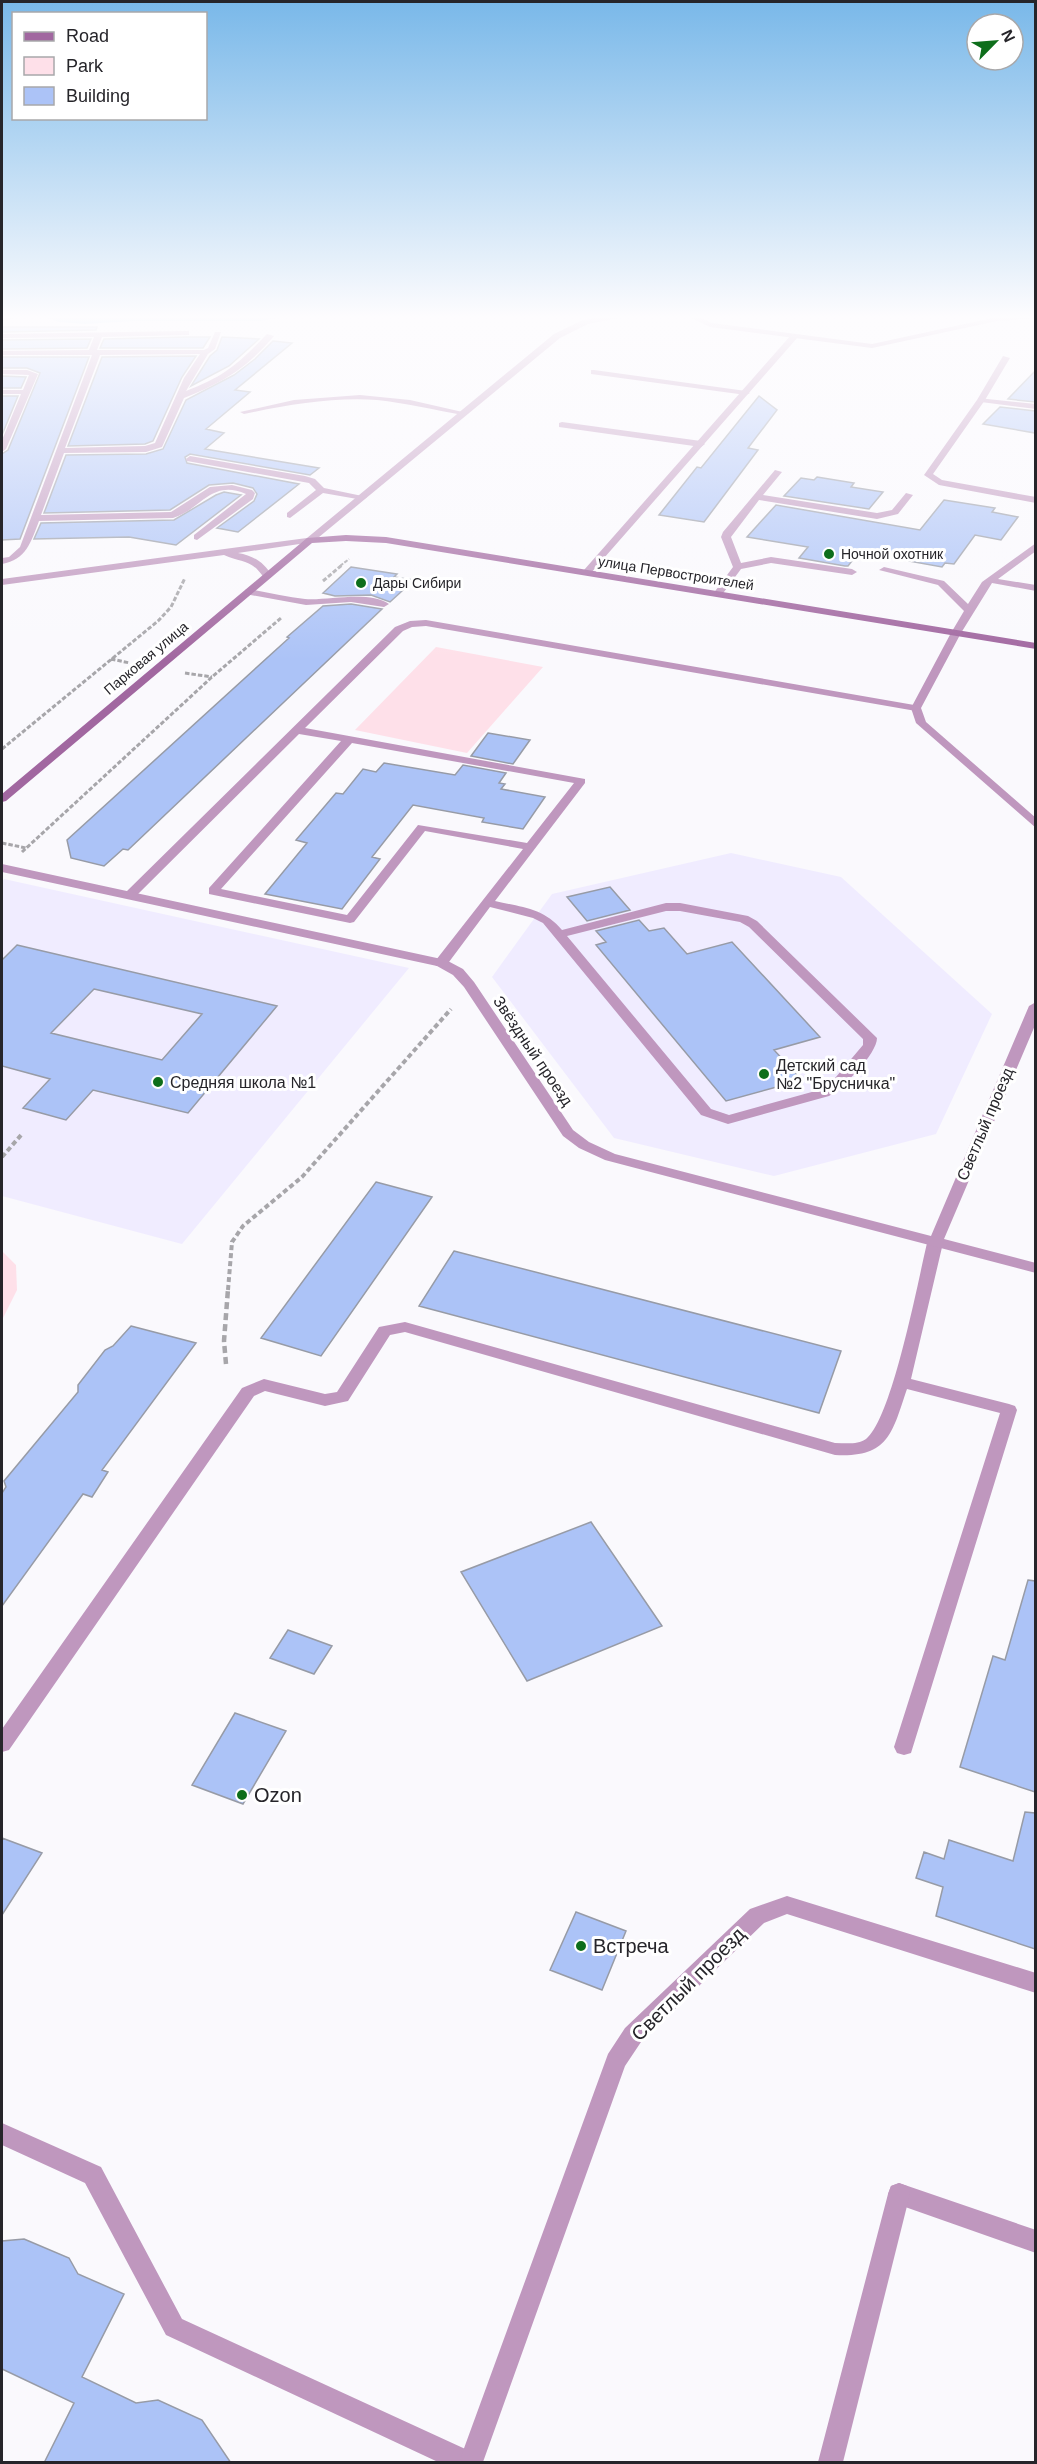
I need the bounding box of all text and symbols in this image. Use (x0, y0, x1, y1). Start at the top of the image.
legend (12, 12, 207, 120)
north arrow (965, 12, 1025, 72)
text: Road (66, 26, 109, 46)
text: N (998, 27, 1018, 45)
text: Park (66, 56, 104, 76)
text: Building (66, 86, 130, 106)
place label: Ночной охотник (841, 546, 944, 562)
marker: Ночной охотник (822, 547, 836, 561)
street label: улица Первостроителей (597, 553, 755, 593)
place label: Дары Сибири (373, 575, 461, 591)
marker: Дары Сибири (354, 576, 368, 590)
street label: Парковая улица (101, 618, 191, 698)
street label: Звёздный проезд (490, 993, 576, 1110)
place label: Детский сад №2 "Брусничка" (776, 1057, 895, 1092)
street label: Светлый проезд (954, 1064, 1017, 1183)
marker: Детский сад №2 "Брусничка" (757, 1067, 771, 1081)
place label: Средняя школа №1 (170, 1074, 316, 1091)
marker: Средняя школа №1 (151, 1075, 165, 1089)
place label: Ozon (254, 1784, 302, 1806)
marker: Ozon (235, 1788, 249, 1802)
street label: Светлый проезд (627, 1923, 749, 2045)
place label: Встреча (593, 1935, 670, 1957)
marker: Встреча (574, 1939, 588, 1953)

